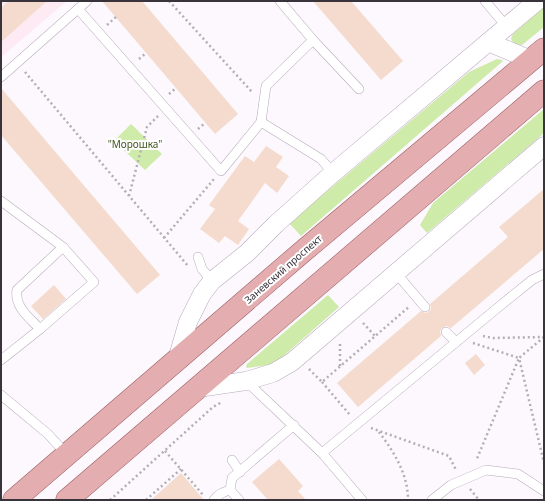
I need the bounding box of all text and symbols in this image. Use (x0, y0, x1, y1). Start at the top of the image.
park label: "Морошка" (108, 137, 162, 151)
street label: Заневский проспект (241, 231, 325, 307)

